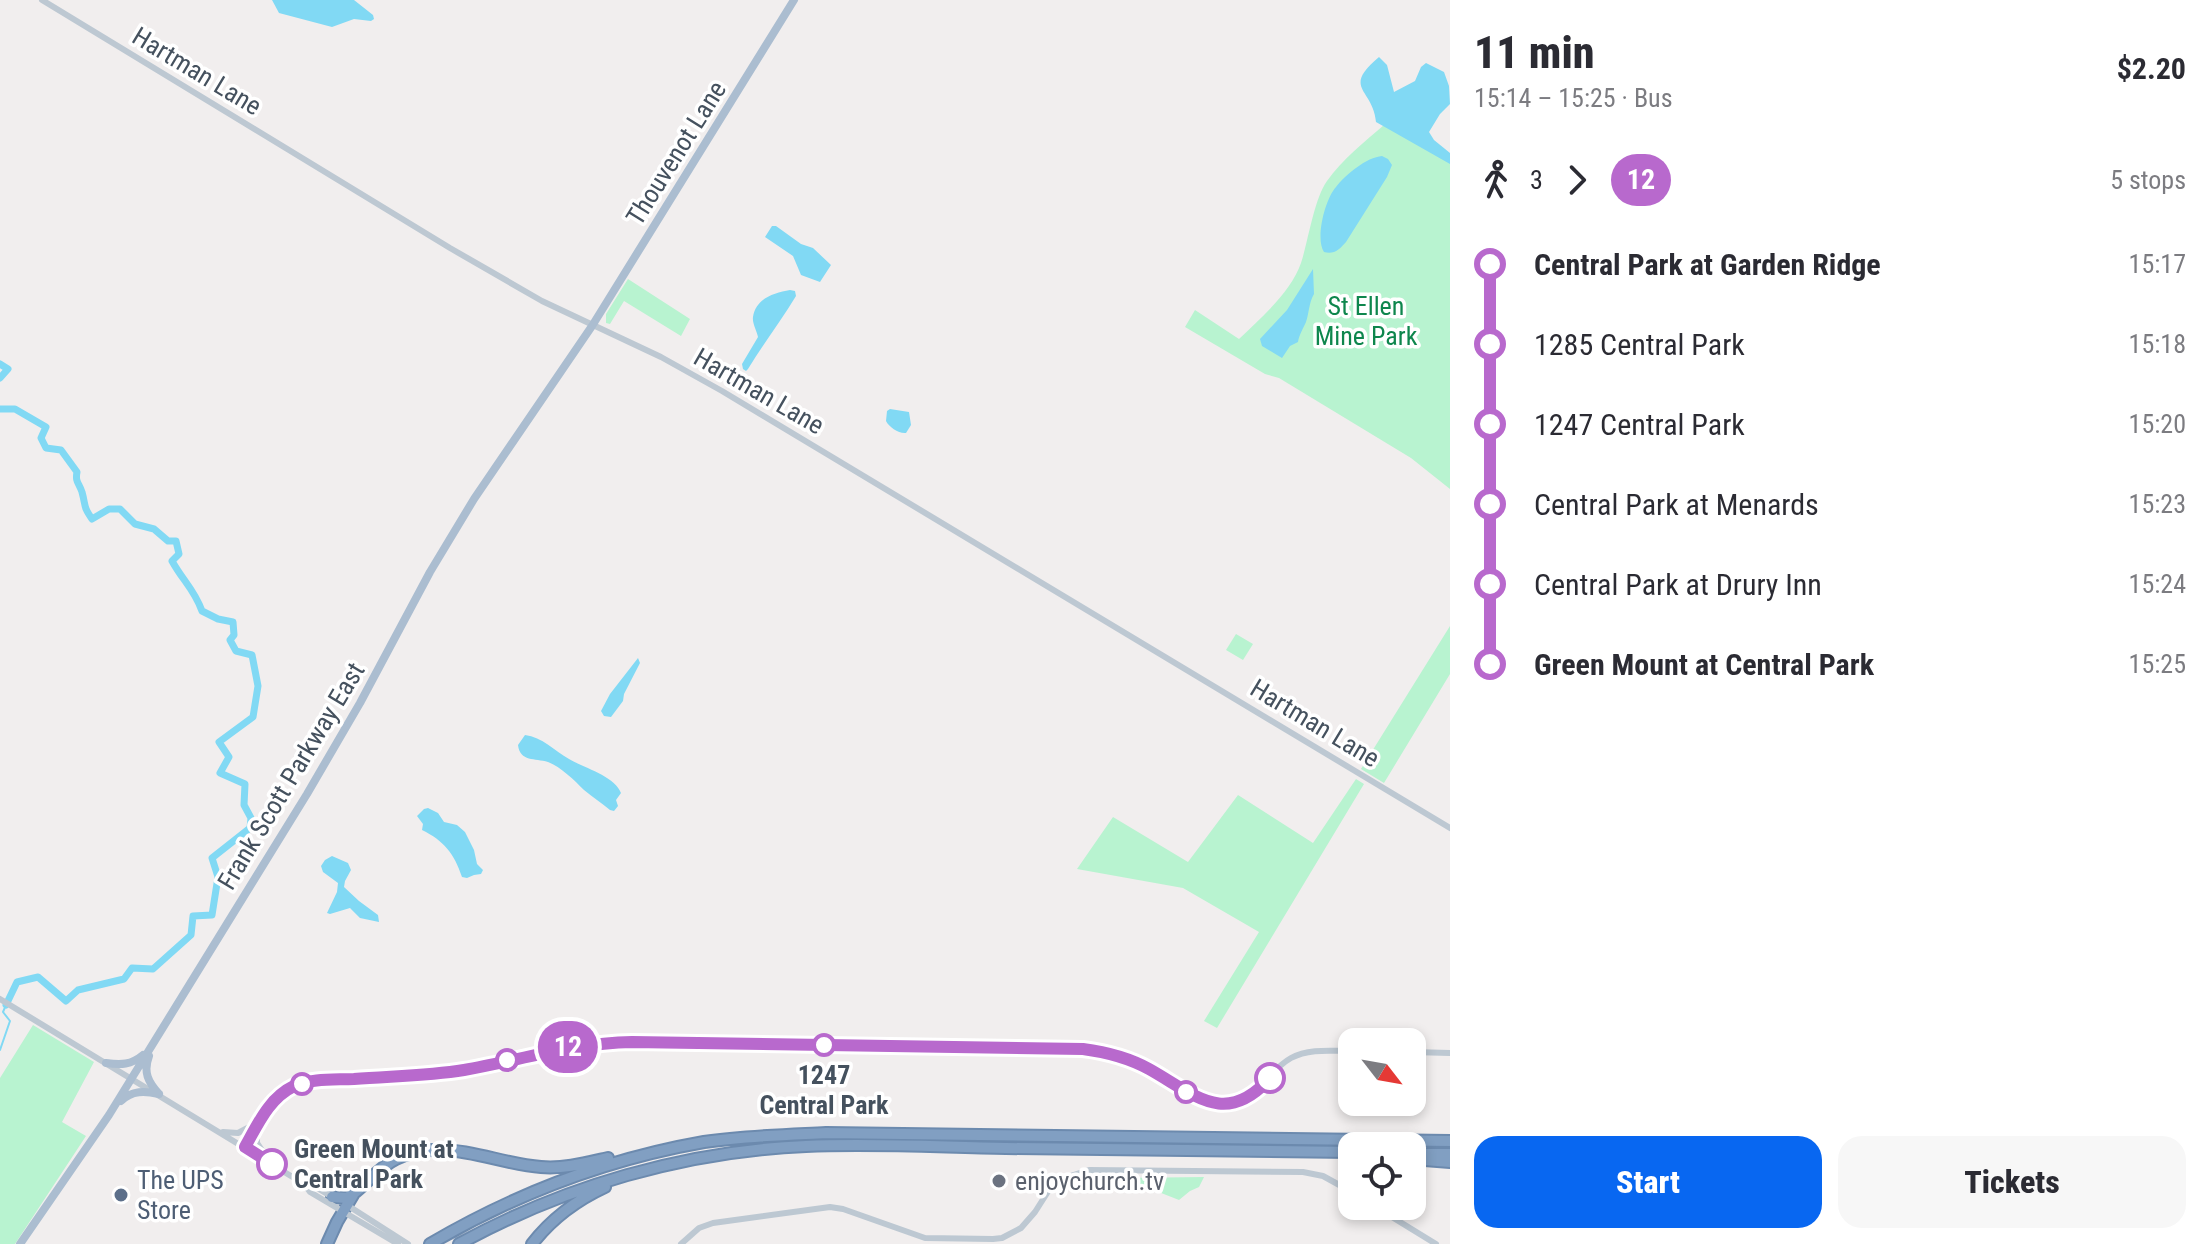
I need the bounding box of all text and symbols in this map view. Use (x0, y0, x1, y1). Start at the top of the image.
street label: Hartman Lane (127, 21, 267, 121)
text: 11 min (1474, 27, 1594, 79)
text: $2.20 (2117, 51, 2186, 86)
street label: Thouvenot Lane (620, 76, 732, 230)
text: 15:14 – 15:25 · Bus (1474, 83, 1673, 113)
icon: walk (1474, 158, 1518, 202)
icon: forward (1555, 158, 1599, 202)
text: 12 (1627, 163, 1655, 196)
text: 3 (1530, 165, 1543, 195)
text: 5 stops (2110, 165, 2186, 195)
text: Central Park at Garden Ridge (1534, 247, 1881, 282)
text: 15:17 (2129, 249, 2186, 279)
park label: St Ellen Mine Park (1315, 291, 1418, 351)
text: 1285 Central Park (1534, 327, 1745, 362)
text: 15:18 (2129, 329, 2186, 359)
street label: Hartman Lane (689, 342, 829, 440)
text: 1247 Central Park (1534, 407, 1745, 442)
text: 15:20 (2129, 409, 2186, 439)
text: Central Park at Menards (1534, 487, 1819, 522)
text: 15:23 (2129, 489, 2186, 519)
text: Central Park at Drury Inn (1534, 567, 1822, 602)
text: 15:24 (2129, 569, 2186, 599)
text: Green Mount at Central Park (1534, 647, 1874, 682)
text: 15:25 (2129, 649, 2186, 679)
street label: Frank Scott Parkway East (211, 657, 371, 895)
street label: Hartman Lane (1245, 673, 1385, 773)
line badge: 12 (532, 1021, 604, 1073)
north arrow (1338, 1028, 1426, 1116)
map controls (1338, 1028, 1426, 1220)
text: 12 (554, 1030, 582, 1063)
marker: 1247 Central Park (813, 1034, 835, 1056)
unlabelled marker (496, 1049, 518, 1071)
place label: 1247 Central Park (760, 1060, 889, 1120)
unlabelled marker (1255, 1063, 1285, 1093)
unlabelled marker (291, 1073, 313, 1095)
unlabelled marker (1175, 1081, 1197, 1103)
button: locate (1338, 1132, 1426, 1220)
place label: Green Mount at Central Park (294, 1134, 454, 1194)
button: Start (1474, 1136, 1822, 1228)
button: Tickets (1838, 1136, 2186, 1228)
marker: Green Mount at Central Park (257, 1149, 287, 1179)
place label: The UPS Store (137, 1165, 224, 1225)
place label: enjoychurch.tv (1015, 1166, 1164, 1196)
marker: enjoychurch.tv (990, 1172, 1008, 1190)
marker: The UPS Store (112, 1186, 130, 1204)

